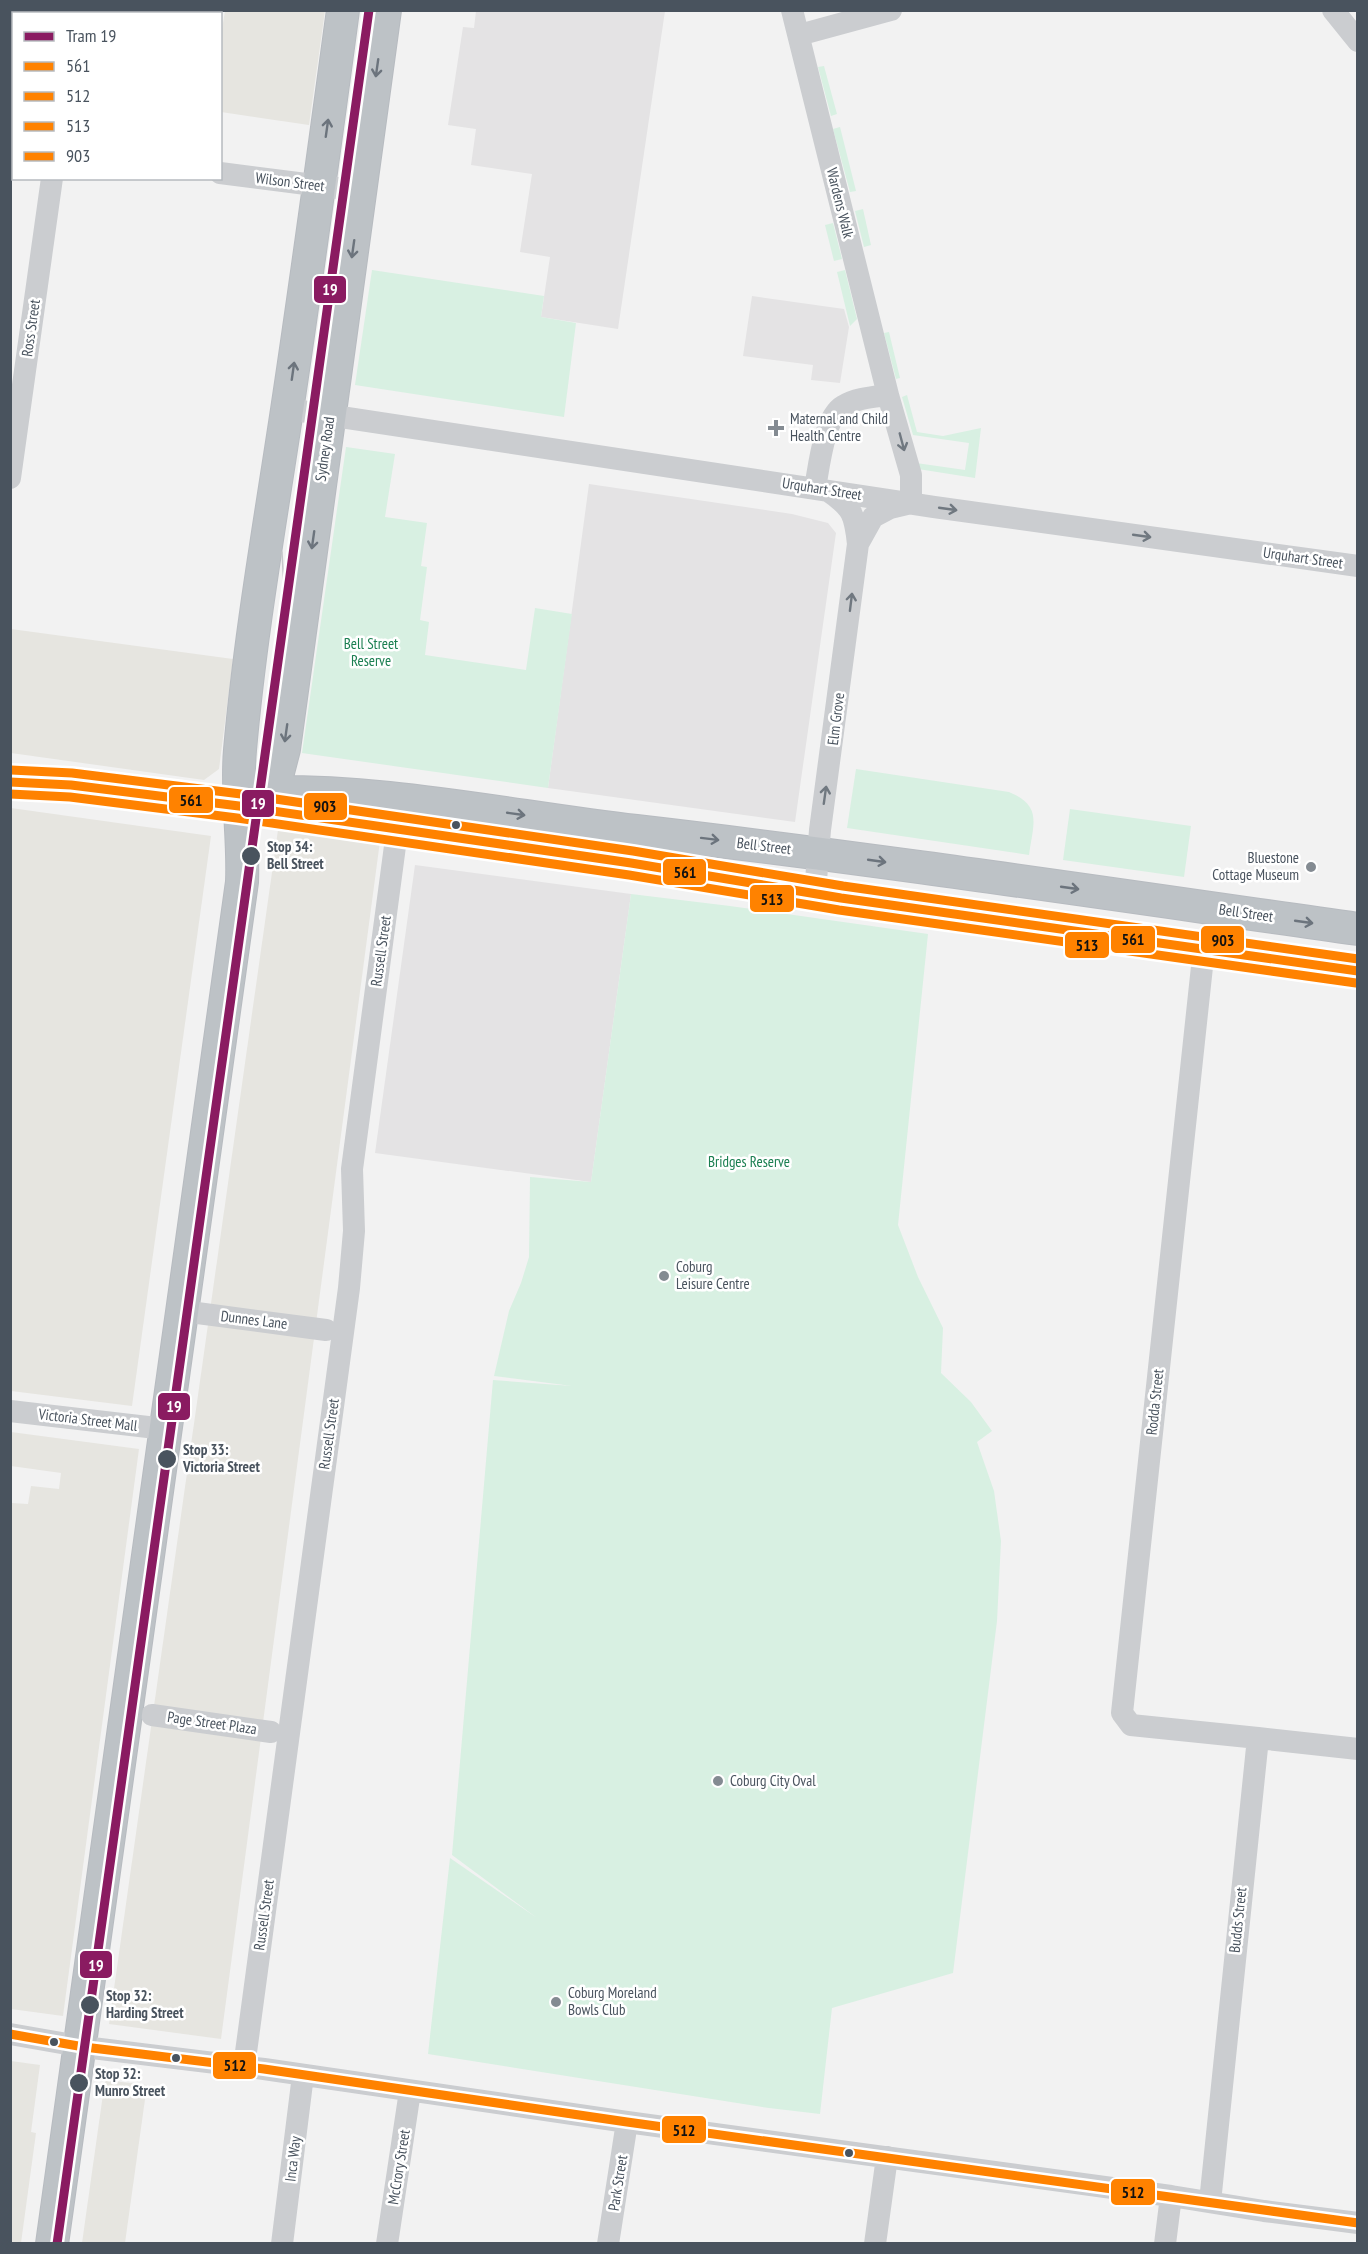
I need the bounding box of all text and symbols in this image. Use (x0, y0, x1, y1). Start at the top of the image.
legend (12, 12, 222, 180)
text: Tram 19 (66, 24, 116, 47)
text: 561 (66, 54, 90, 77)
one-way arrow (371, 58, 382, 78)
text: 512 (66, 84, 90, 107)
text: 513 (66, 114, 90, 137)
one-way arrow (321, 119, 332, 138)
text: 903 (66, 144, 90, 167)
street label: Wardens Walk (823, 166, 858, 240)
street label: Wilson Street (255, 168, 326, 195)
one-way arrow (347, 238, 358, 258)
line badge: 19 (313, 275, 347, 304)
text: 19 (322, 279, 338, 299)
street label: Ross Street (17, 298, 44, 358)
one-way arrow (287, 361, 298, 381)
place label: Maternal and Child Health Centre (790, 409, 888, 445)
street label: Sydney Road (311, 415, 338, 482)
marker: Maternal and Child Health Centre (767, 419, 785, 437)
one-way arrow (897, 432, 908, 451)
street label: Urquhart Street (781, 473, 863, 504)
one-way arrow (938, 503, 958, 514)
one-way arrow (307, 530, 318, 550)
one-way arrow (1131, 530, 1151, 541)
street label: Urquhart Street (1262, 543, 1344, 573)
one-way arrow (846, 592, 857, 612)
park label: Bell Street Reserve (344, 634, 398, 670)
street label: Elm Grove (823, 692, 848, 746)
one-way arrow (281, 723, 292, 743)
line badge: 561 (168, 786, 214, 814)
one-way arrow (820, 786, 831, 805)
line badge: 19 (241, 789, 275, 818)
text: 561 (180, 790, 202, 810)
line badge: 903 (303, 792, 348, 821)
text: 19 (250, 793, 266, 813)
text: 903 (314, 796, 336, 816)
one-way arrow (506, 808, 526, 819)
unlabelled marker (450, 819, 462, 831)
street label: Bell Street (736, 833, 792, 858)
one-way arrow (699, 834, 719, 845)
place label: Stop 34: Bell Street (267, 837, 324, 873)
marker: Stop 34: Bell Street (240, 845, 262, 867)
place label: Bluestone Cottage Museum (1212, 848, 1299, 884)
one-way arrow (866, 856, 886, 867)
line badge: 561 (662, 858, 707, 886)
marker: Bluestone Cottage Museum (1304, 860, 1318, 874)
text: 561 (674, 862, 696, 882)
one-way arrow (1059, 883, 1079, 894)
line badge: 513 (749, 884, 795, 913)
text: 513 (761, 889, 783, 909)
street label: Bell Street (1218, 899, 1274, 926)
street label: Russell Street (366, 914, 395, 988)
one-way arrow (1294, 916, 1314, 927)
line badge: 561 (1110, 925, 1156, 954)
line badge: 903 (1200, 925, 1245, 954)
text: 561 (1122, 929, 1144, 949)
text: 903 (1212, 930, 1234, 950)
line badge: 513 (1064, 931, 1110, 959)
text: 513 (1076, 935, 1098, 955)
park label: Bridges Reserve (708, 1152, 790, 1171)
place label: Coburg Leisure Centre (676, 1257, 750, 1293)
marker: Coburg Leisure Centre (657, 1269, 671, 1283)
street label: Dunnes Lane (220, 1306, 288, 1333)
street label: Rodda Street (1142, 1368, 1167, 1436)
line badge: 19 (157, 1392, 191, 1421)
text: 19 (166, 1396, 182, 1416)
street label: Russell Street (314, 1397, 343, 1471)
street label: Victoria Street Mall (37, 1404, 139, 1435)
place label: Stop 33: Victoria Street (182, 1440, 260, 1476)
marker: Stop 33: Victoria Street (156, 1448, 178, 1470)
street label: Page Street Plaza (166, 1707, 258, 1738)
place label: Coburg City Oval (730, 1771, 816, 1790)
marker: Coburg City Oval (711, 1774, 725, 1788)
street label: Russell Street (249, 1878, 278, 1952)
street label: Budds Street (1225, 1886, 1250, 1954)
line badge: 19 (79, 1950, 113, 1979)
text: 19 (88, 1955, 104, 1975)
place label: Coburg Moreland Bowls Club (568, 1983, 657, 2019)
place label: Stop 32: Harding Street (106, 1986, 184, 2022)
marker: Stop 32: Harding Street (79, 1994, 101, 2016)
marker: Coburg Moreland Bowls Club (549, 1995, 563, 2009)
unlabelled marker (48, 2036, 60, 2048)
line badge: 512 (212, 2051, 257, 2080)
unlabelled marker (170, 2052, 182, 2064)
text: 512 (224, 2055, 246, 2075)
place label: Stop 32: Munro Street (95, 2064, 166, 2100)
marker: Stop 32: Munro Street (68, 2072, 90, 2094)
line badge: 512 (661, 2115, 707, 2144)
text: 512 (673, 2120, 695, 2140)
street label: McCrory Street (383, 2128, 414, 2206)
street label: Inca Way (280, 2135, 305, 2183)
unlabelled marker (843, 2147, 855, 2159)
street label: Park Street (604, 2154, 631, 2212)
line badge: 512 (1110, 2178, 1156, 2206)
text: 512 (1122, 2182, 1144, 2202)

